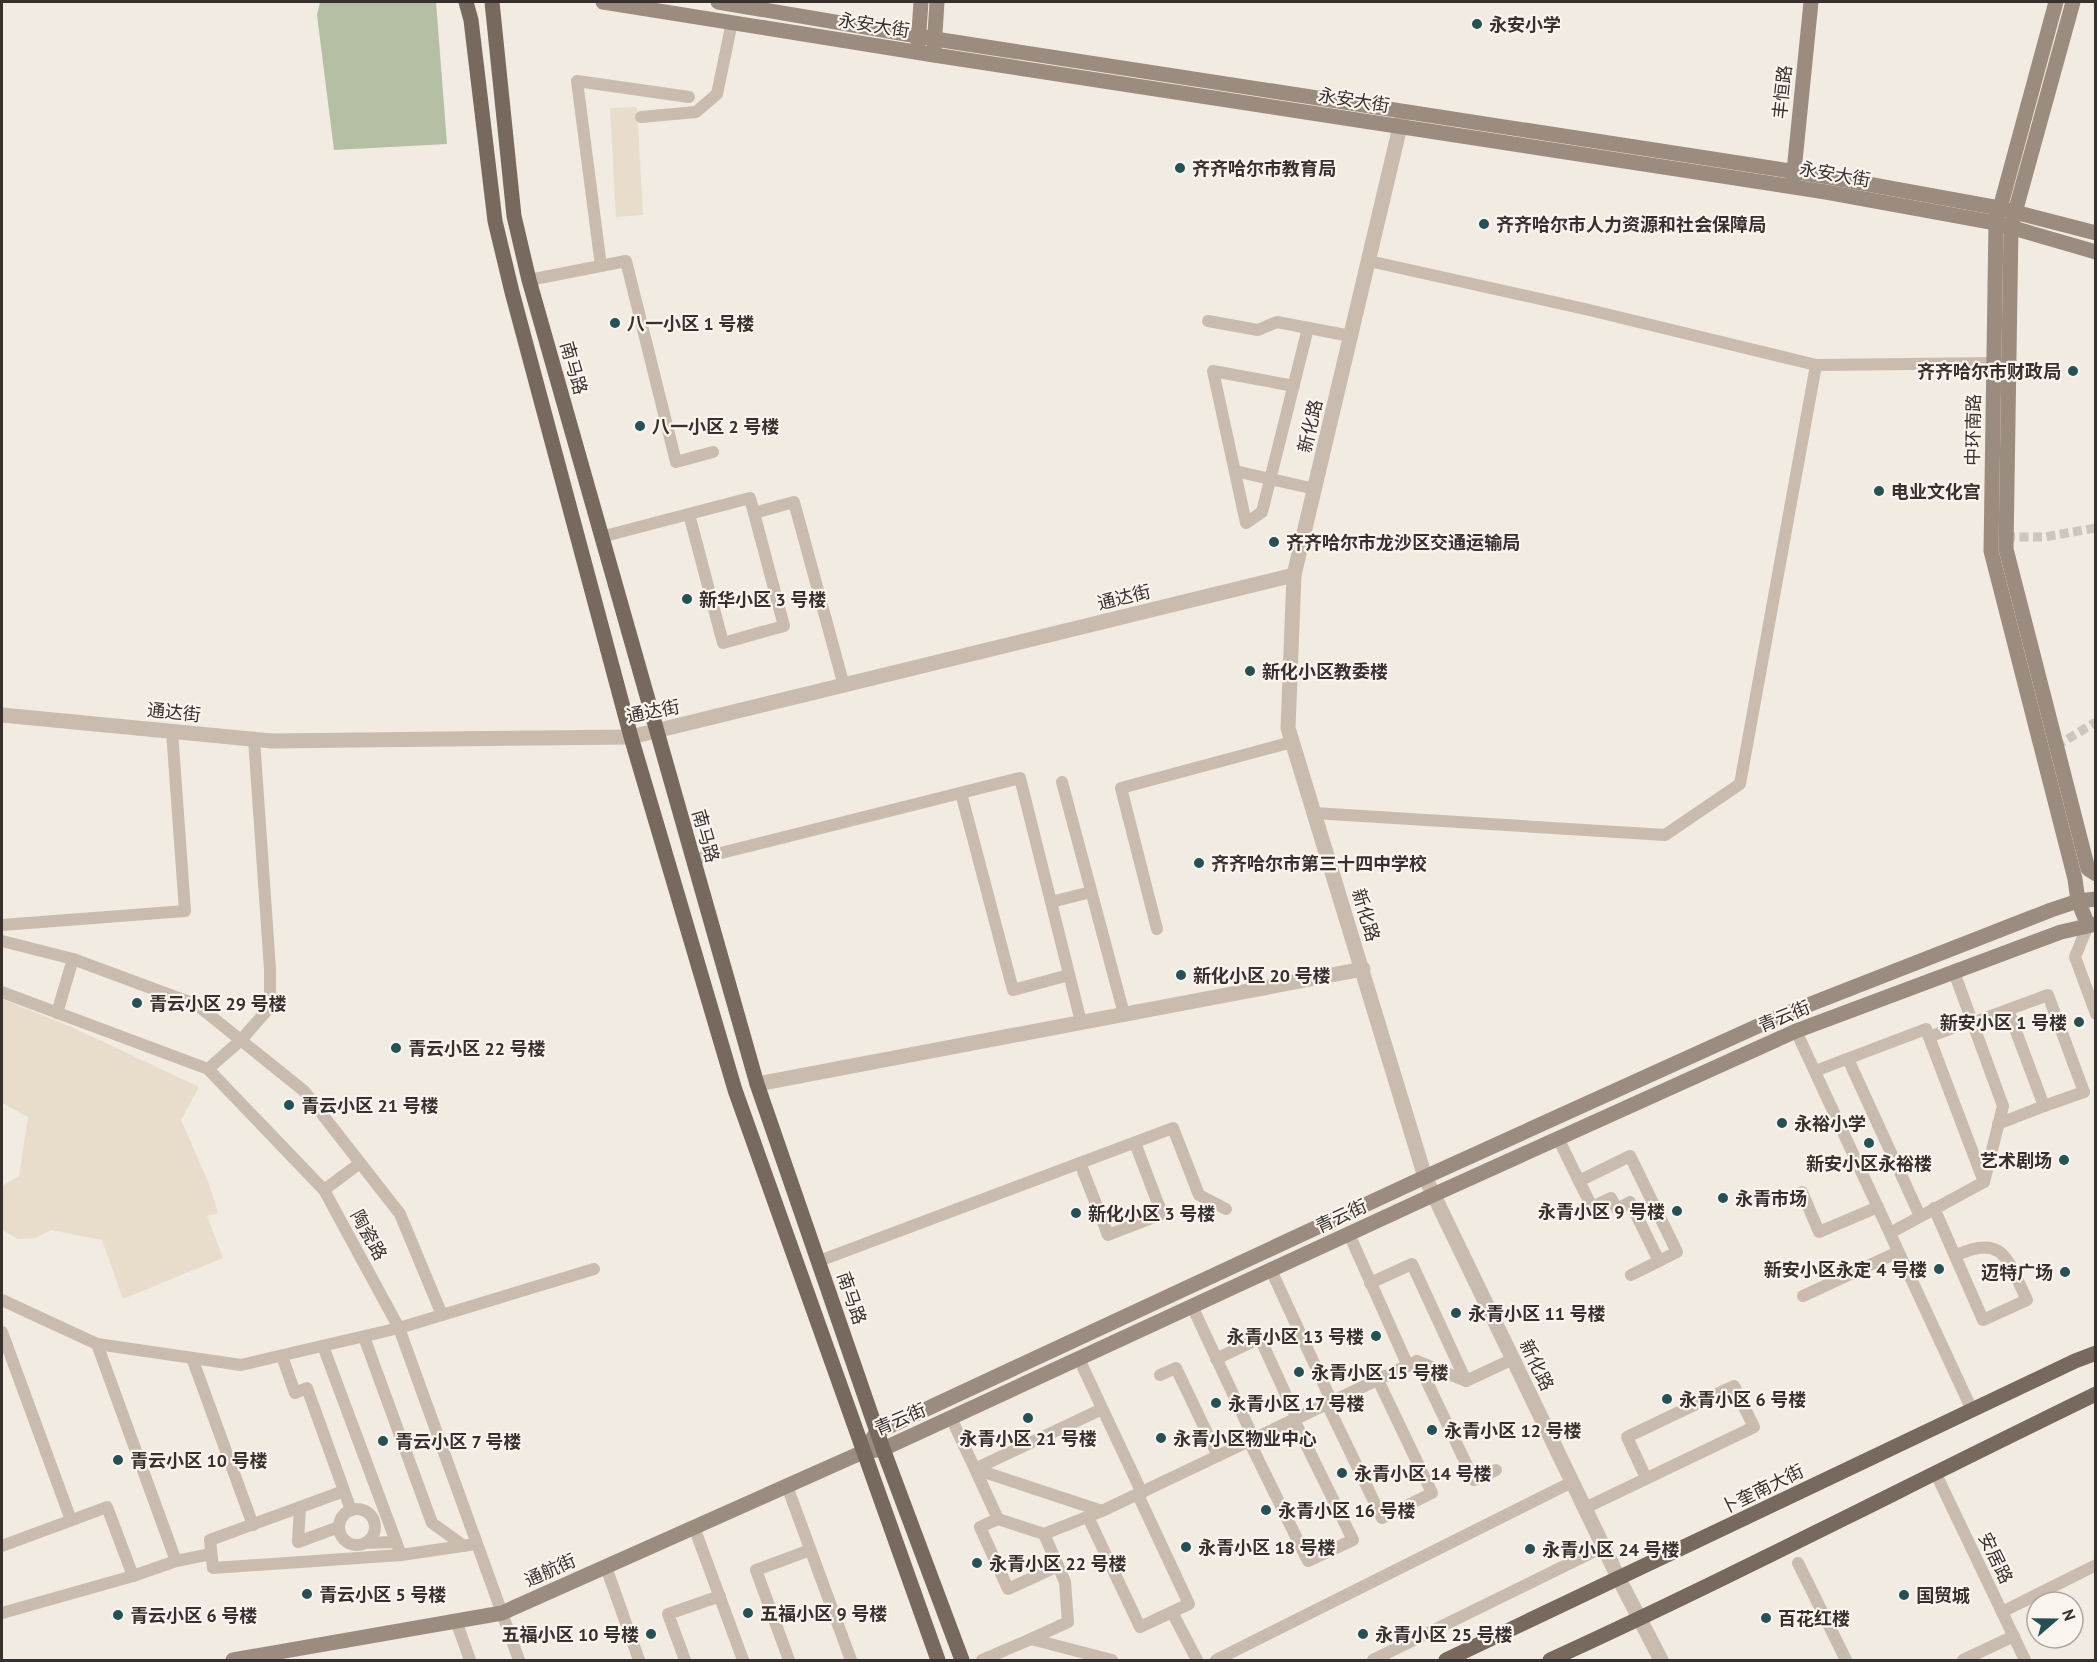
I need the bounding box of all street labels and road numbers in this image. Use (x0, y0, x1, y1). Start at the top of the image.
street label: 永安大街 (837, 8, 911, 42)
street label: 丰恒路 (1768, 64, 1796, 120)
street label: 永安大街 (1317, 83, 1391, 117)
street label: 永安大街 (1798, 156, 1872, 192)
street label: 南马路 (556, 339, 592, 397)
street label: 中环南路 (1961, 394, 1985, 466)
street label: 新化路 (1293, 397, 1327, 455)
street label: 通达街 (1095, 579, 1153, 615)
street label: 通达街 (624, 695, 682, 727)
street label: 通达街 (146, 698, 202, 726)
street label: 南马路 (688, 807, 724, 865)
street label: 新化路 (1347, 886, 1385, 944)
street label: 青云街 (1755, 995, 1813, 1037)
street label: 青云街 (1312, 1194, 1370, 1238)
street label: 陶瓷路 (346, 1206, 392, 1264)
street label: 南马路 (832, 1269, 872, 1327)
street label: 新化路 (1515, 1336, 1559, 1394)
street label: 青云街 (871, 1398, 929, 1440)
street label: 卜奎南大街 (1717, 1459, 1807, 1519)
street label: 安居路 (1974, 1529, 2018, 1587)
street label: 通航街 (521, 1549, 579, 1591)

